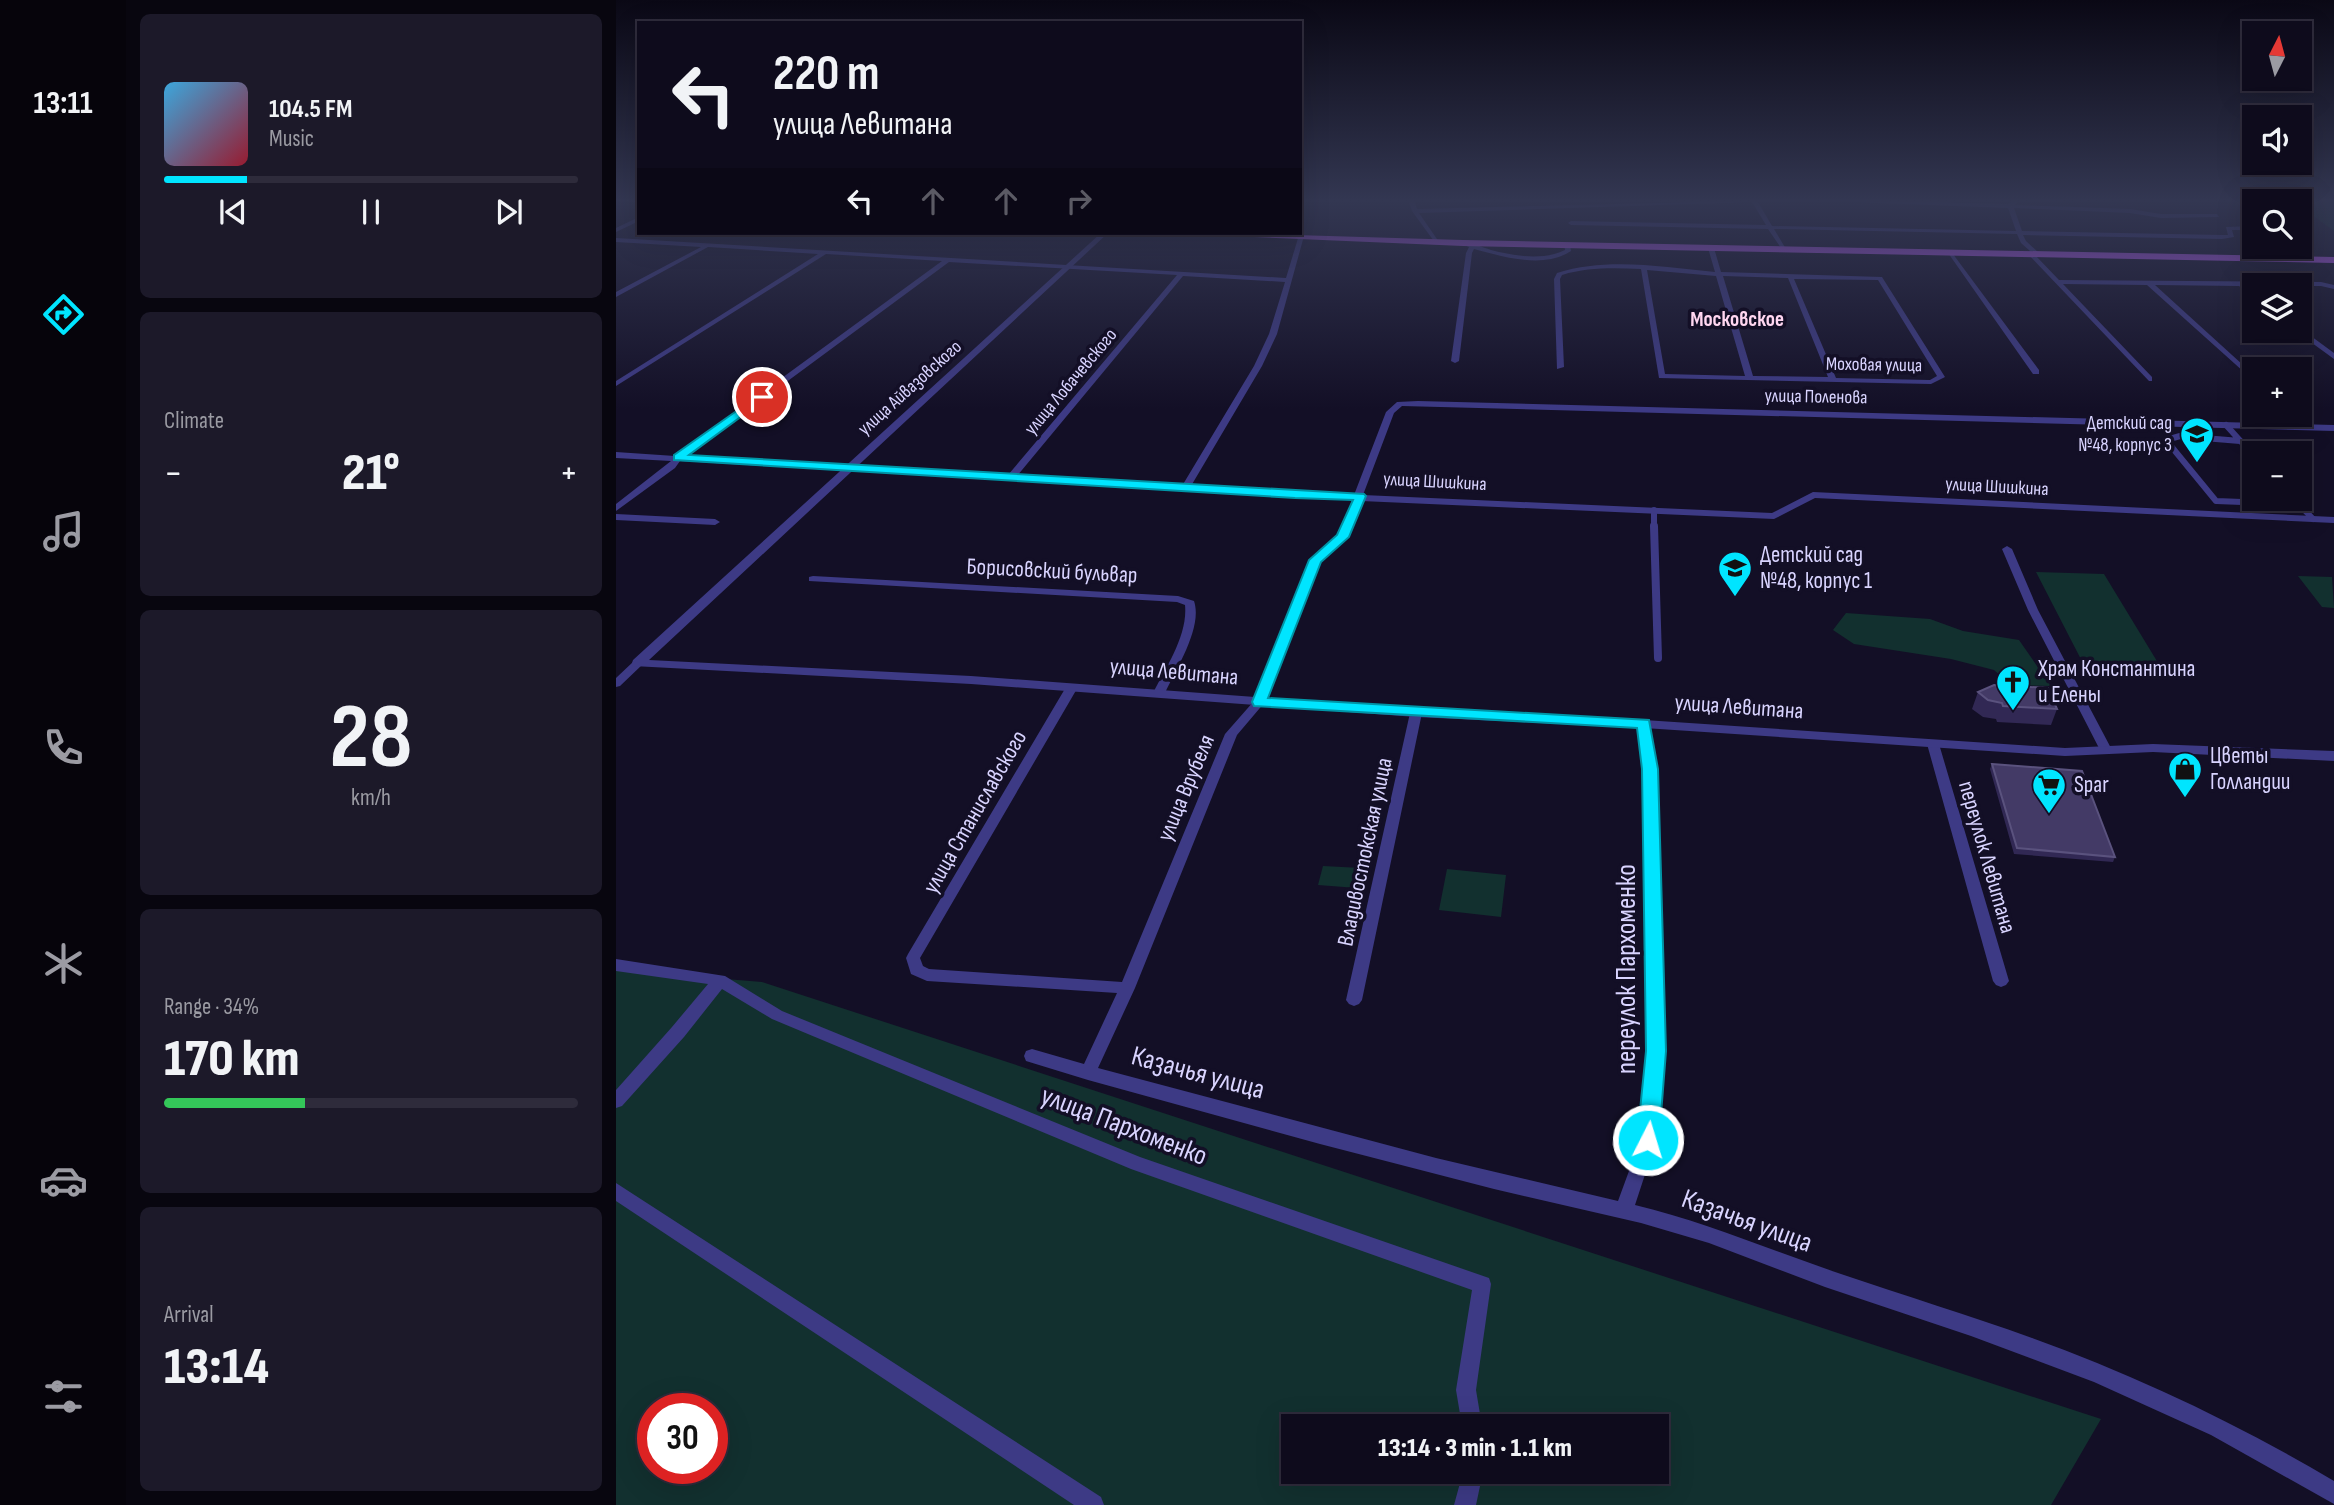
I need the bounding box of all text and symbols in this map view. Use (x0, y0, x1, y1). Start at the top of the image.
north arrow (2242, 21, 2312, 91)
map controls (2242, 21, 2312, 511)
text: 220 m (773, 45, 879, 104)
icon: left (658, 49, 749, 140)
text: 13:11 (33, 84, 93, 123)
text: 104.5 FM (269, 94, 352, 125)
text: улица Левитана (773, 105, 952, 144)
button: sound (2242, 105, 2312, 175)
text: Music (269, 125, 314, 153)
icon: left (841, 182, 879, 220)
icon: ahead (914, 182, 952, 220)
icon: ahead (987, 182, 1025, 220)
icon: right (1060, 182, 1098, 220)
button: search (2242, 189, 2312, 259)
icon: previous (214, 193, 252, 231)
icon: pause (352, 193, 390, 231)
icon: next (490, 193, 528, 231)
button: layers (2242, 273, 2312, 343)
icon: directions (39, 290, 88, 339)
district label: Московское (1690, 307, 1784, 332)
street label: улица Лобачевского (1020, 324, 1122, 440)
street label: улица Айвазовского (853, 336, 967, 440)
street label: Моховая улица (1826, 353, 1922, 377)
button: + (2242, 357, 2312, 427)
pin (732, 367, 792, 427)
icon: arrive (743, 378, 781, 416)
street label: улица Поленова (1764, 385, 1868, 409)
text: Climate (164, 407, 224, 435)
place label: Детский сад №48, корпус 3 (2078, 412, 2172, 457)
school or university icon: Детский сад №48, корпус 3 (2178, 415, 2216, 464)
button: − (2242, 441, 2312, 511)
text: 21° (342, 442, 400, 505)
text: − (164, 451, 183, 496)
text: + (559, 451, 578, 496)
street label: улица Шишкина (1383, 468, 1487, 496)
street label: улица Шишкина (1945, 473, 2049, 501)
icon: music (39, 507, 88, 556)
place label: Детский сад №48, корпус 1 (1760, 541, 1872, 595)
school or university icon: Детский сад №48, корпус 1 (1716, 549, 1754, 598)
street label: Борисовский бульвар (966, 553, 1138, 589)
street label: улица Левитана (1109, 652, 1239, 692)
place label: Храм Константина и Елены (2037, 655, 2195, 709)
church icon: Храм Константина и Елены (1994, 663, 2032, 712)
text: 28 (330, 684, 412, 793)
street label: улица Левитана (1674, 689, 1804, 725)
icon: phone (39, 723, 88, 772)
street label: улица Станиславского (917, 725, 1033, 899)
street label: улица Врубеля (1151, 731, 1221, 845)
place label: Цветы Голландии (2210, 742, 2290, 796)
shop icon: Цветы Голландии (2166, 750, 2204, 799)
street label: Владивостокская улица (1331, 755, 1399, 949)
supermarket icon: Spar (2030, 766, 2068, 815)
place label: Spar (2074, 771, 2109, 799)
street label: переулок Левитана (1952, 778, 2022, 936)
text: km/h (351, 784, 391, 812)
street label: переулок Пархоменко (1610, 864, 1643, 1074)
icon: climate (39, 939, 88, 988)
text: Range · 34% (164, 993, 259, 1021)
text: 170 km (164, 1028, 300, 1091)
street label: Казачья улица (1128, 1039, 1268, 1107)
street label: улица Пархоменко (1036, 1079, 1212, 1173)
position arrow (1611, 1103, 1685, 1177)
icon: car (39, 1156, 88, 1205)
street label: Казачья улица (1677, 1182, 1817, 1260)
text: Arrival (164, 1301, 213, 1329)
text: 13:14 (164, 1336, 269, 1399)
icon: filters (39, 1372, 88, 1421)
speed limit sign: 30 (637, 1393, 728, 1484)
text: 13:14 · 3 min · 1.1 km (1378, 1433, 1572, 1464)

